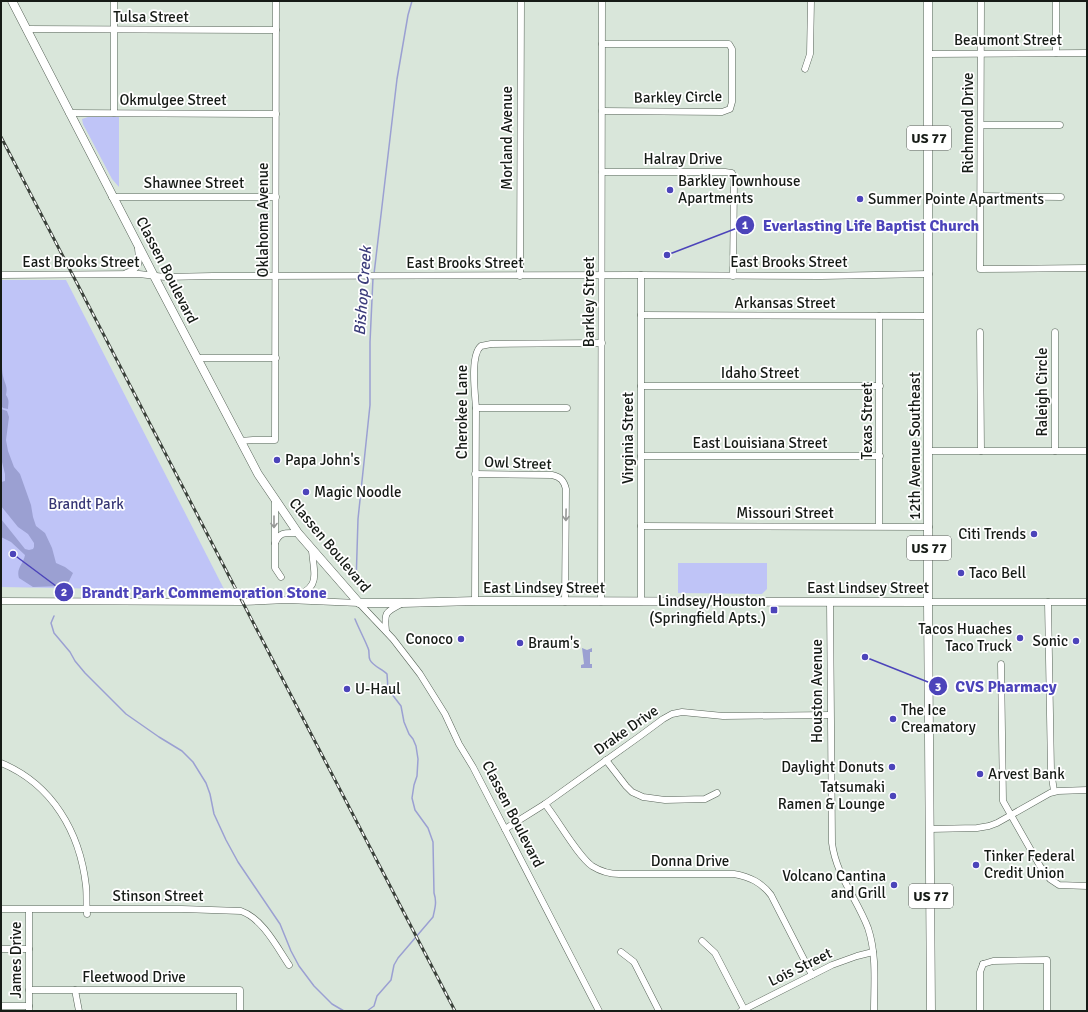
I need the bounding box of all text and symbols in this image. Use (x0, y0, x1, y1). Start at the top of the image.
street label: Tulsa Street (113, 8, 189, 26)
street label: Beaumont Street (954, 31, 1062, 49)
street label: Richmond Drive (959, 72, 977, 174)
street label: Morland Avenue (498, 86, 516, 190)
street label: Barkley Circle (634, 87, 722, 107)
street label: Okmulgee Street (119, 91, 227, 109)
road number: US 77 (907, 126, 951, 150)
street label: Halray Drive (644, 150, 722, 168)
street label: Oklahoma Avenue (254, 163, 272, 277)
place label: Barkley Townhouse Apartments (678, 172, 800, 207)
street label: Shawnee Street (144, 174, 244, 192)
marker: Barkley Townhouse Apartments (665, 185, 675, 195)
place label: Summer Pointe Apartments (868, 190, 1045, 208)
marker: Summer Pointe Apartments (855, 194, 865, 204)
callout: Everlasting Life Baptist Church (735, 211, 987, 239)
street label: Classen Boulevard (132, 214, 202, 327)
text: Everlasting Life Baptist Church (763, 216, 979, 236)
text: 1 (742, 218, 749, 233)
water label: Bishop Creek (350, 244, 376, 336)
street label: East Brooks Street (22, 253, 140, 271)
street label: East Brooks Street (730, 253, 848, 271)
street label: East Brooks Street (406, 254, 524, 272)
street label: Barkley Street (580, 257, 598, 347)
street label: Arkansas Street (734, 294, 836, 312)
street label: Raleigh Circle (1033, 348, 1051, 436)
street label: Idaho Street (721, 364, 799, 382)
street label: Cherokee Lane (453, 365, 471, 459)
street label: 12th Avenue Southeast (906, 372, 924, 520)
street label: Texas Street (858, 383, 876, 460)
street label: Virginia Street (619, 392, 637, 484)
street label: East Louisiana Street (693, 434, 828, 452)
place label: Papa John's (285, 451, 361, 469)
street label: Owl Street (484, 453, 552, 473)
marker: Papa John's (272, 455, 282, 465)
place label: Magic Noodle (314, 483, 401, 501)
marker: Magic Noodle (301, 487, 311, 497)
street label: Classen Boulevard (285, 494, 375, 596)
park label: Brandt Park (48, 495, 124, 513)
street label: Missouri Street (736, 504, 834, 522)
one-way arrow (562, 508, 570, 521)
one-way arrow (270, 515, 278, 528)
place label: Citi Trends (958, 525, 1026, 543)
marker: Citi Trends (1029, 529, 1039, 539)
road number: US 77 (907, 536, 951, 560)
place label: Taco Bell (969, 564, 1026, 582)
marker: Taco Bell (956, 568, 966, 578)
callout: Brandt Park Commemoration Stone (54, 578, 335, 606)
street label: East Lindsey Street (483, 579, 605, 597)
street label: East Lindsey Street (807, 579, 929, 597)
text: Brandt Park Commemoration Stone (81, 583, 327, 603)
text: 2 (61, 585, 67, 600)
place label: Lindsey/Houston (Springfield Apts.) (649, 592, 766, 627)
marker: Lindsey/Houston (Springfield Apts.) (769, 605, 779, 615)
place label: Tacos Huaches Taco Truck (918, 620, 1012, 655)
place label: Conoco (405, 630, 453, 648)
place label: Sonic (1033, 632, 1068, 650)
marker: Tacos Huaches Taco Truck (1015, 633, 1025, 643)
marker: Conoco (456, 634, 466, 644)
place label: Braum's (528, 634, 580, 652)
marker: Sonic (1071, 636, 1081, 646)
marker: Braum's (515, 638, 525, 648)
street label: Houston Avenue (808, 639, 826, 743)
callout: CVS Pharmacy (928, 672, 1065, 700)
text: CVS Pharmacy (955, 677, 1057, 697)
place label: U-Haul (355, 680, 401, 698)
text: 3 (935, 680, 941, 695)
marker: U-Haul (342, 684, 352, 694)
street label: Drake Drive (590, 701, 662, 759)
place label: The Ice Creamatory (901, 701, 976, 736)
marker: The Ice Creamatory (888, 714, 898, 724)
street label: Classen Boulevard (478, 758, 548, 871)
place label: Daylight Donuts (781, 758, 884, 776)
marker: Daylight Donuts (887, 762, 897, 772)
place label: Arvest Bank (988, 765, 1065, 783)
marker: Arvest Bank (975, 769, 985, 779)
place label: Tatsumaki Ramen & Lounge (778, 778, 885, 813)
marker: Tatsumaki Ramen & Lounge (888, 791, 898, 801)
place label: Tinker Federal Credit Union (984, 847, 1075, 882)
street label: Donna Drive (651, 852, 729, 870)
marker: Tinker Federal Credit Union (971, 860, 981, 870)
place label: Volcano Cantina and Grill (782, 867, 886, 902)
marker: Volcano Cantina and Grill (889, 880, 899, 890)
road number: US 77 (909, 884, 953, 908)
street label: Stinson Street (113, 887, 203, 905)
street label: James Drive (7, 922, 25, 998)
street label: Lois Street (765, 944, 835, 990)
street label: Fleetwood Drive (82, 968, 186, 986)

